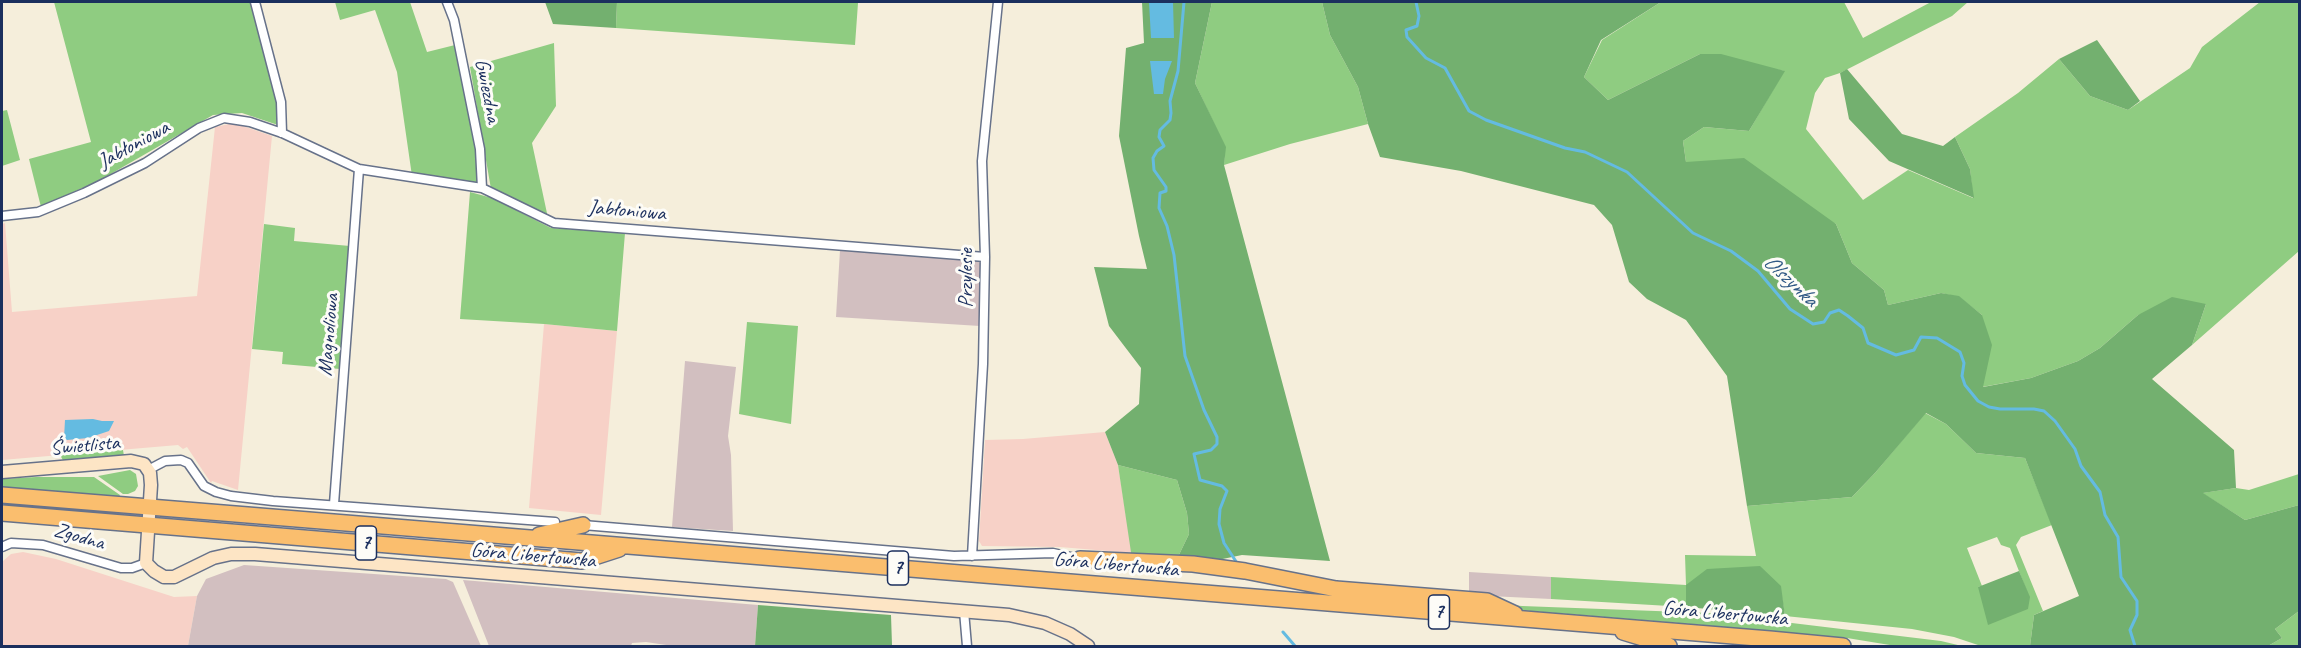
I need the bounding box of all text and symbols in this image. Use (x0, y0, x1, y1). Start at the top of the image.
street label: Gwiezdna (468, 57, 506, 125)
street label: Jabłoniowa (94, 115, 174, 175)
street label: Jabłoniowa (587, 195, 667, 227)
street label: Przylesie (953, 248, 979, 308)
water label: Olszynka (1757, 249, 1823, 313)
street label: Magnoliowa (313, 293, 345, 377)
street label: Świetlista (49, 430, 121, 462)
street label: Zgodna (51, 518, 107, 556)
road number: 7 (356, 526, 376, 560)
street label: Góra Libertowska (470, 538, 596, 574)
street label: Góra Libertowska (1053, 547, 1179, 583)
road number: 7 (888, 551, 908, 585)
road number: 7 (1428, 595, 1450, 629)
street label: Góra Libertowska (1662, 596, 1788, 632)

